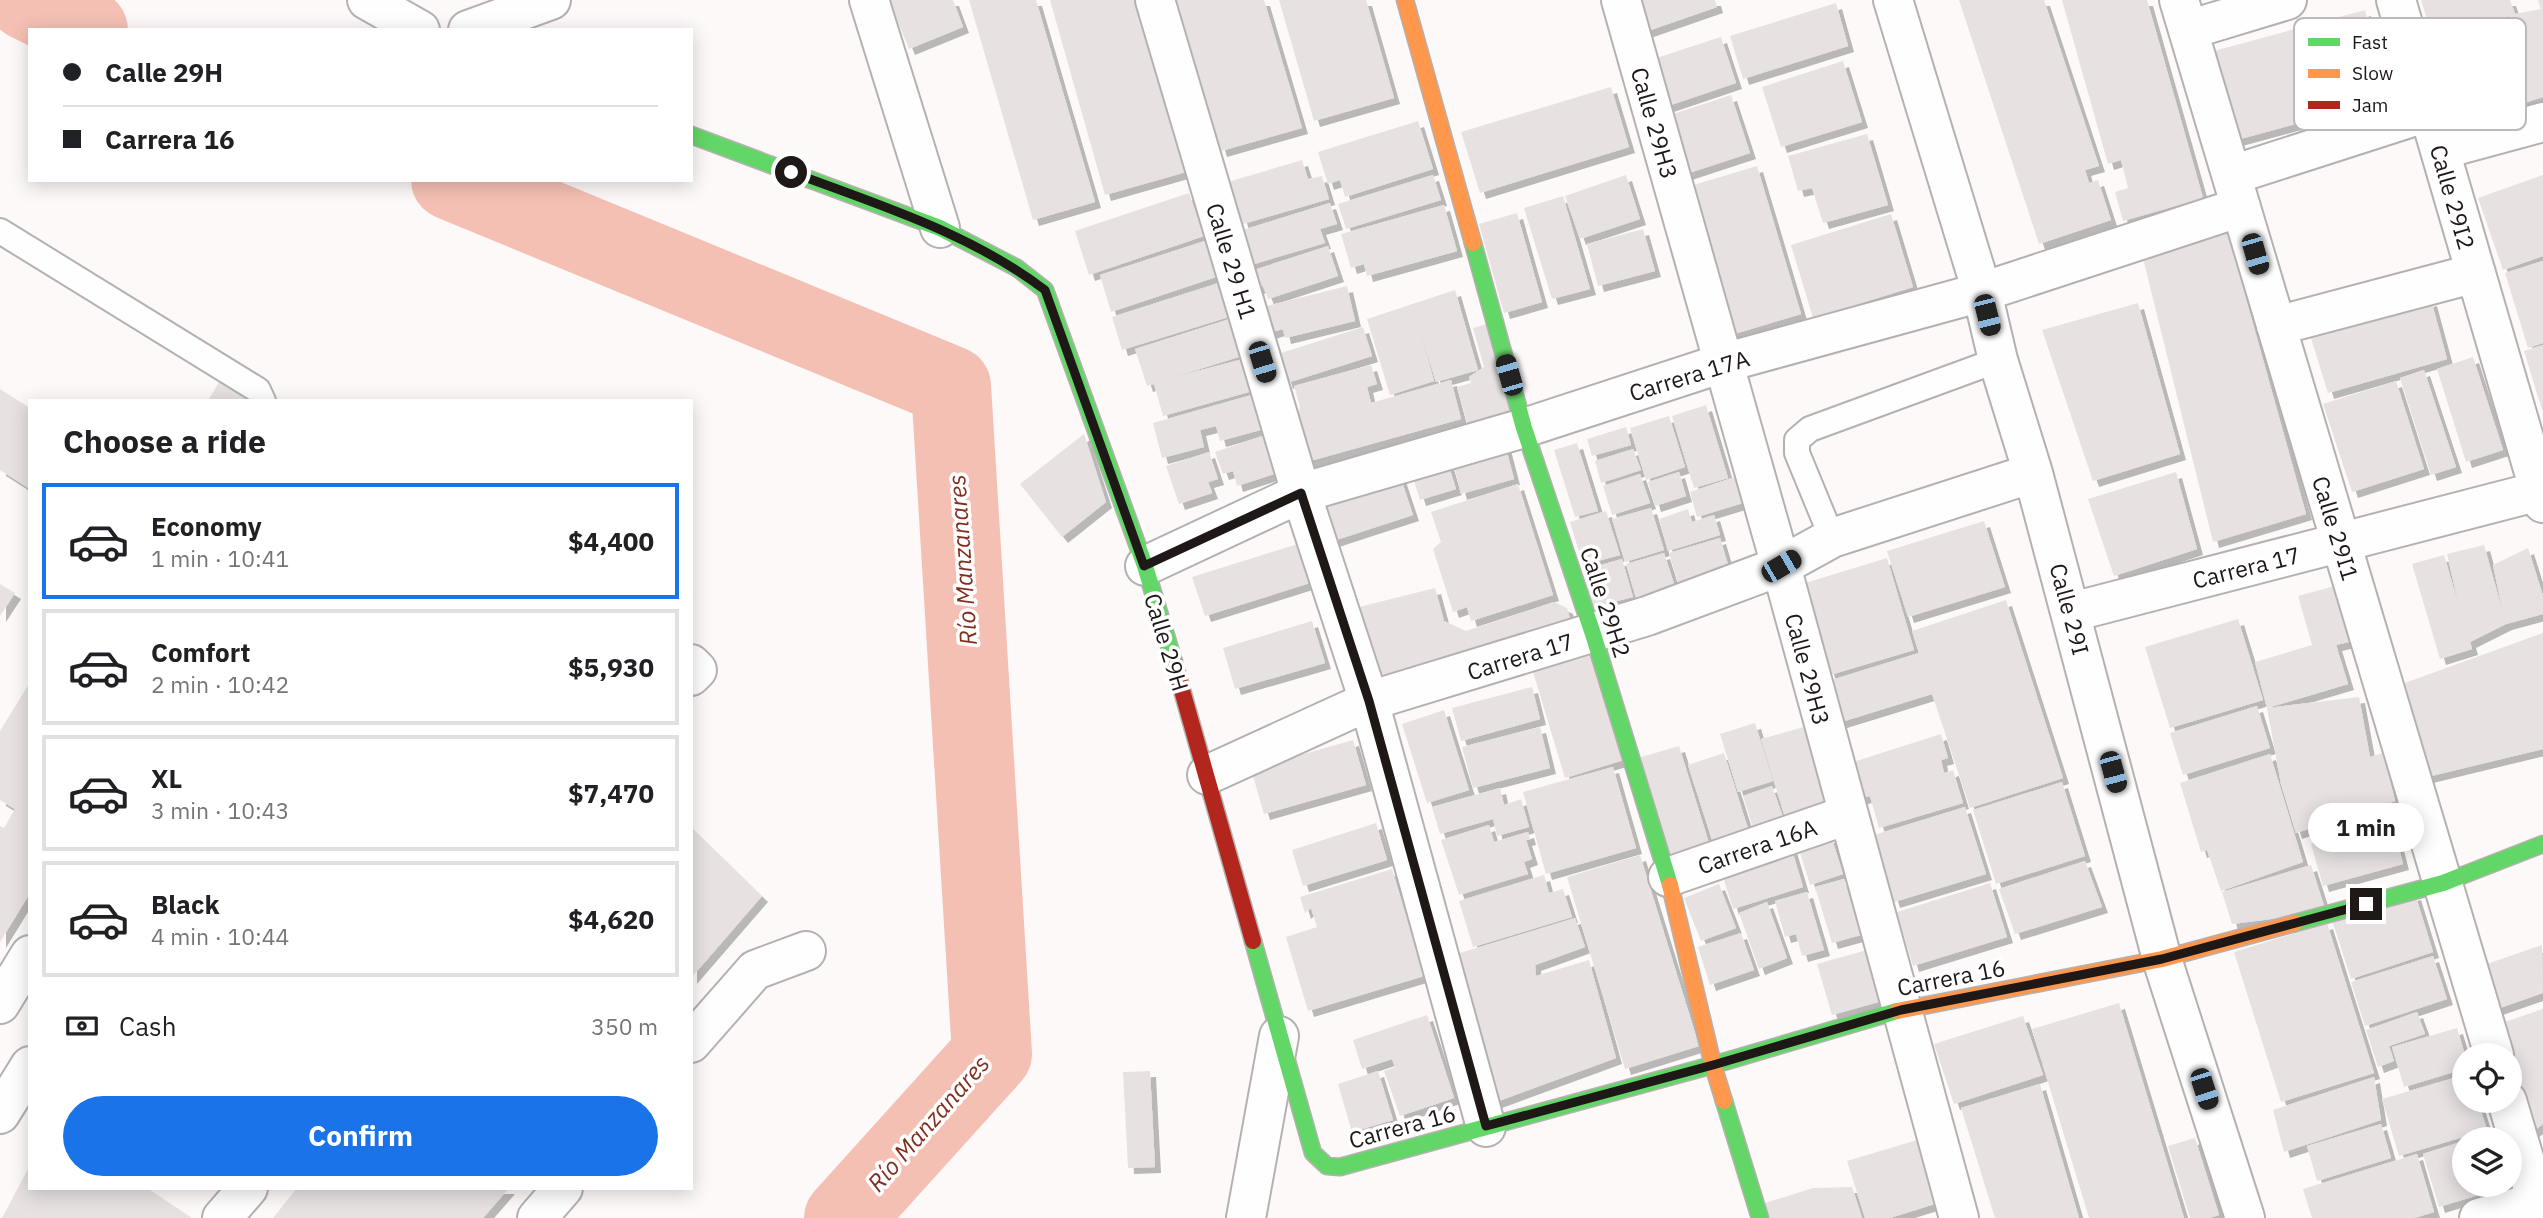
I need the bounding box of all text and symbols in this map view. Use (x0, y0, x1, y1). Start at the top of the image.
legend (2294, 18, 2526, 130)
text: Fast (2352, 30, 2388, 54)
text: Calle 29H (105, 55, 223, 89)
text: Slow (2352, 61, 2393, 85)
street label: Calle 29H3 (1625, 64, 1685, 182)
text: Jam (2352, 93, 2388, 117)
text: Carrera 16 (105, 122, 234, 156)
street label: Calle 29I2 (2424, 141, 2482, 253)
route start (775, 156, 807, 188)
street label: Calle 29 H1 (1200, 199, 1264, 323)
car (2240, 231, 2271, 277)
car (1972, 292, 2003, 338)
car (1246, 339, 1279, 385)
street label: Carrera 17A (1625, 342, 1753, 408)
car (1494, 352, 1525, 398)
text: Choose a ride (63, 420, 266, 462)
street label: Calle 29I1 (2306, 472, 2366, 584)
water label: Río Manzanares (940, 474, 984, 646)
text: Economy (151, 509, 262, 543)
icon: car (67, 510, 130, 573)
text: $4,400 (568, 524, 654, 558)
street label: Carrera 17 (2189, 539, 2303, 595)
text: 1 min · 10:41 (151, 543, 289, 573)
street label: Calle 29H2 (1574, 543, 1638, 661)
car (1758, 546, 1805, 586)
street label: Calle 29I (2043, 560, 2097, 658)
street label: Calle 29H (1138, 589, 1196, 695)
street label: Calle 29H3 (1779, 610, 1837, 728)
street label: Carrera 17 (1463, 626, 1577, 686)
text: Comfort (151, 635, 250, 669)
icon: car (67, 636, 130, 699)
text: $5,930 (568, 650, 654, 684)
text: 2 min · 10:42 (151, 669, 289, 699)
car (2098, 749, 2129, 795)
text: XL (151, 761, 182, 795)
icon: car (67, 762, 130, 825)
text: $7,470 (568, 776, 654, 810)
text: 3 min · 10:43 (151, 795, 289, 825)
callout: 1 min (2308, 802, 2424, 852)
street label: Carrera 16A (1693, 811, 1821, 880)
text: 1 min (2336, 812, 2396, 842)
text: Black (151, 887, 219, 921)
icon: car (67, 888, 130, 951)
route end (2350, 888, 2382, 920)
text: $4,620 (568, 902, 654, 936)
text: 4 min · 10:44 (151, 921, 289, 951)
street label: Carrera 16 (1894, 952, 2008, 1002)
icon: cash (63, 1007, 101, 1045)
text: Cash (119, 1009, 176, 1043)
text: 350 m (591, 1011, 658, 1041)
map controls (2452, 1043, 2522, 1197)
button: locate (2452, 1043, 2522, 1113)
water label: Río Manzanares (860, 1048, 996, 1198)
car (2188, 1066, 2221, 1112)
button: Confirm (63, 1096, 658, 1176)
street label: Carrera 16 (1345, 1097, 1459, 1155)
button: layers (2452, 1127, 2522, 1197)

